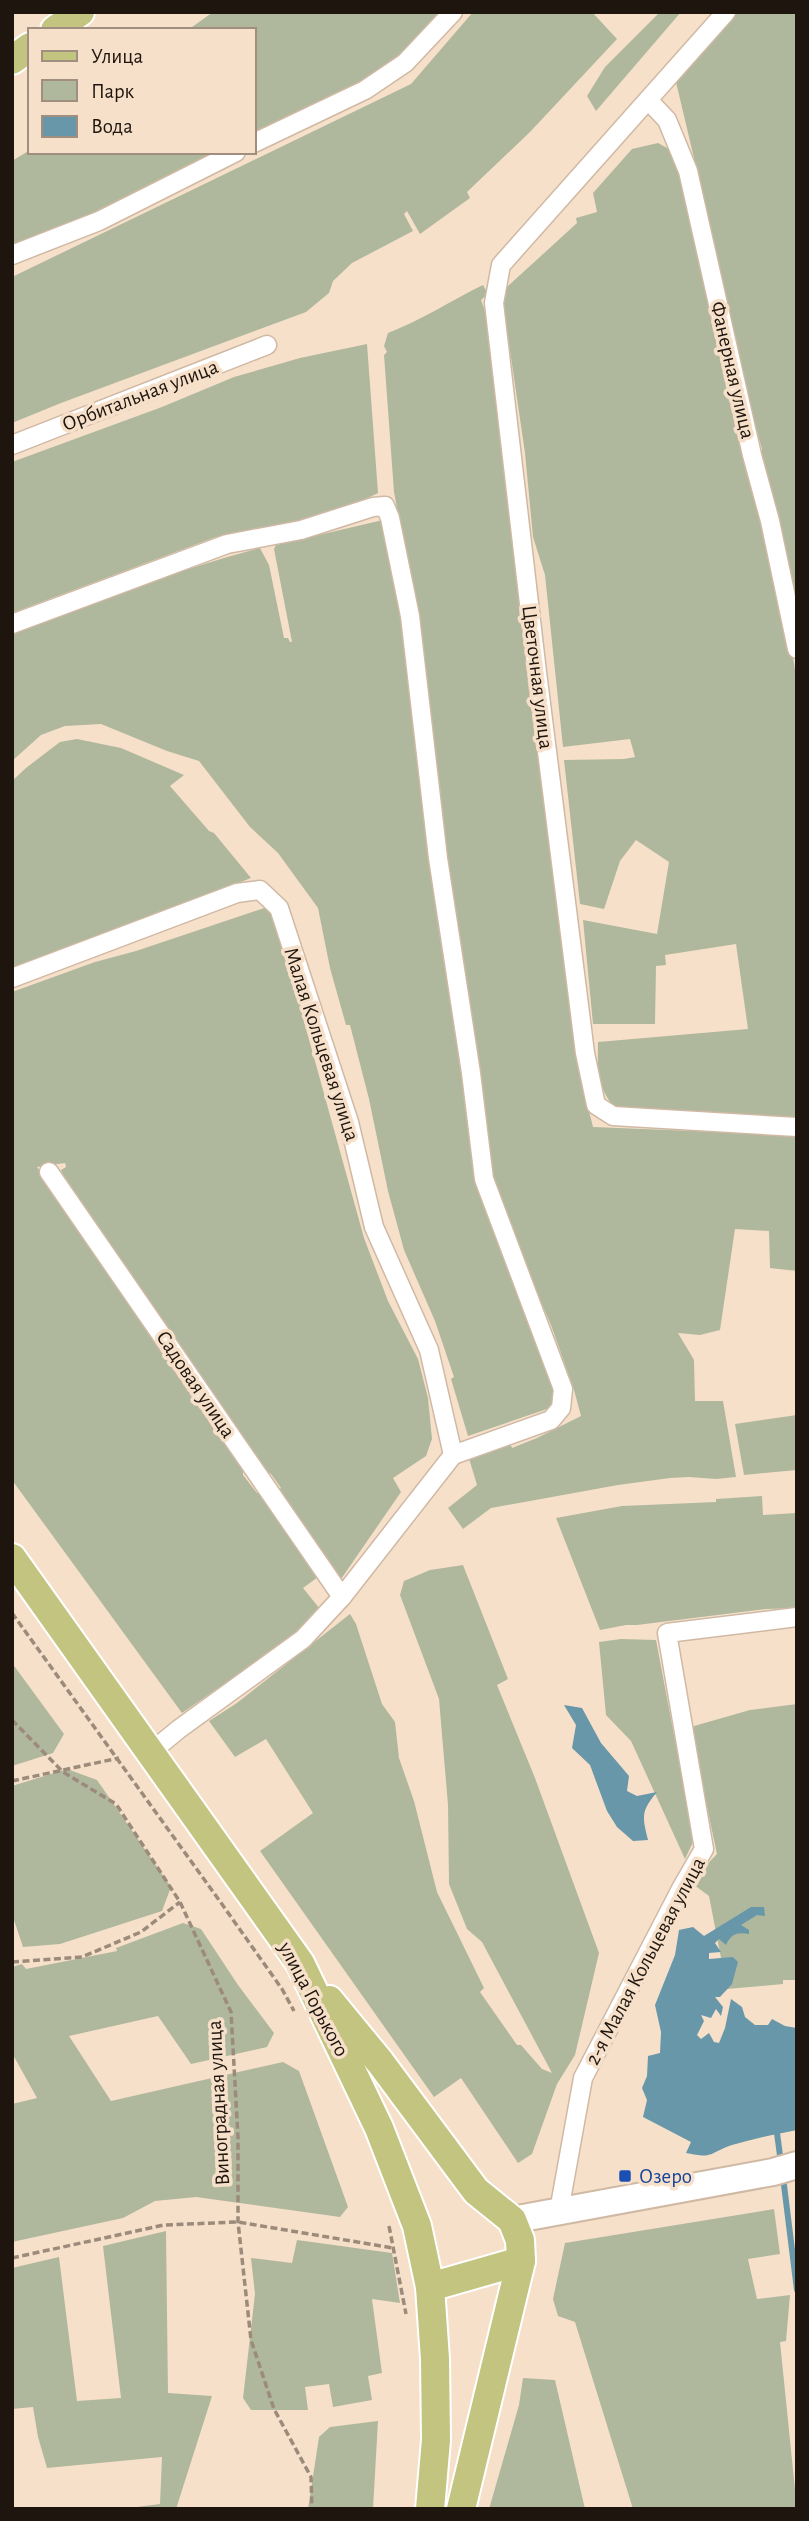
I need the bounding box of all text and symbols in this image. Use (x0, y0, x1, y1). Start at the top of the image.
legend (28, 28, 256, 154)
text: Улица (91, 46, 144, 67)
text: Парк (91, 81, 135, 102)
text: Вода (91, 116, 133, 137)
street label: Фанерная улица (707, 299, 759, 441)
street label: Орбитальная улица (59, 356, 221, 435)
street label: Цветочная улица (518, 604, 557, 751)
street label: Малая Кольцевая улица (280, 945, 363, 1144)
street label: Садовая улица (152, 1327, 239, 1442)
street label: 2-я Малая Кольцевая улица (582, 1854, 709, 2068)
street label: улица Горького (274, 1938, 352, 2060)
street label: Виноградная улица (204, 2019, 233, 2186)
place label: Озеро (639, 2166, 692, 2187)
marker: Озеро (617, 2168, 633, 2184)

